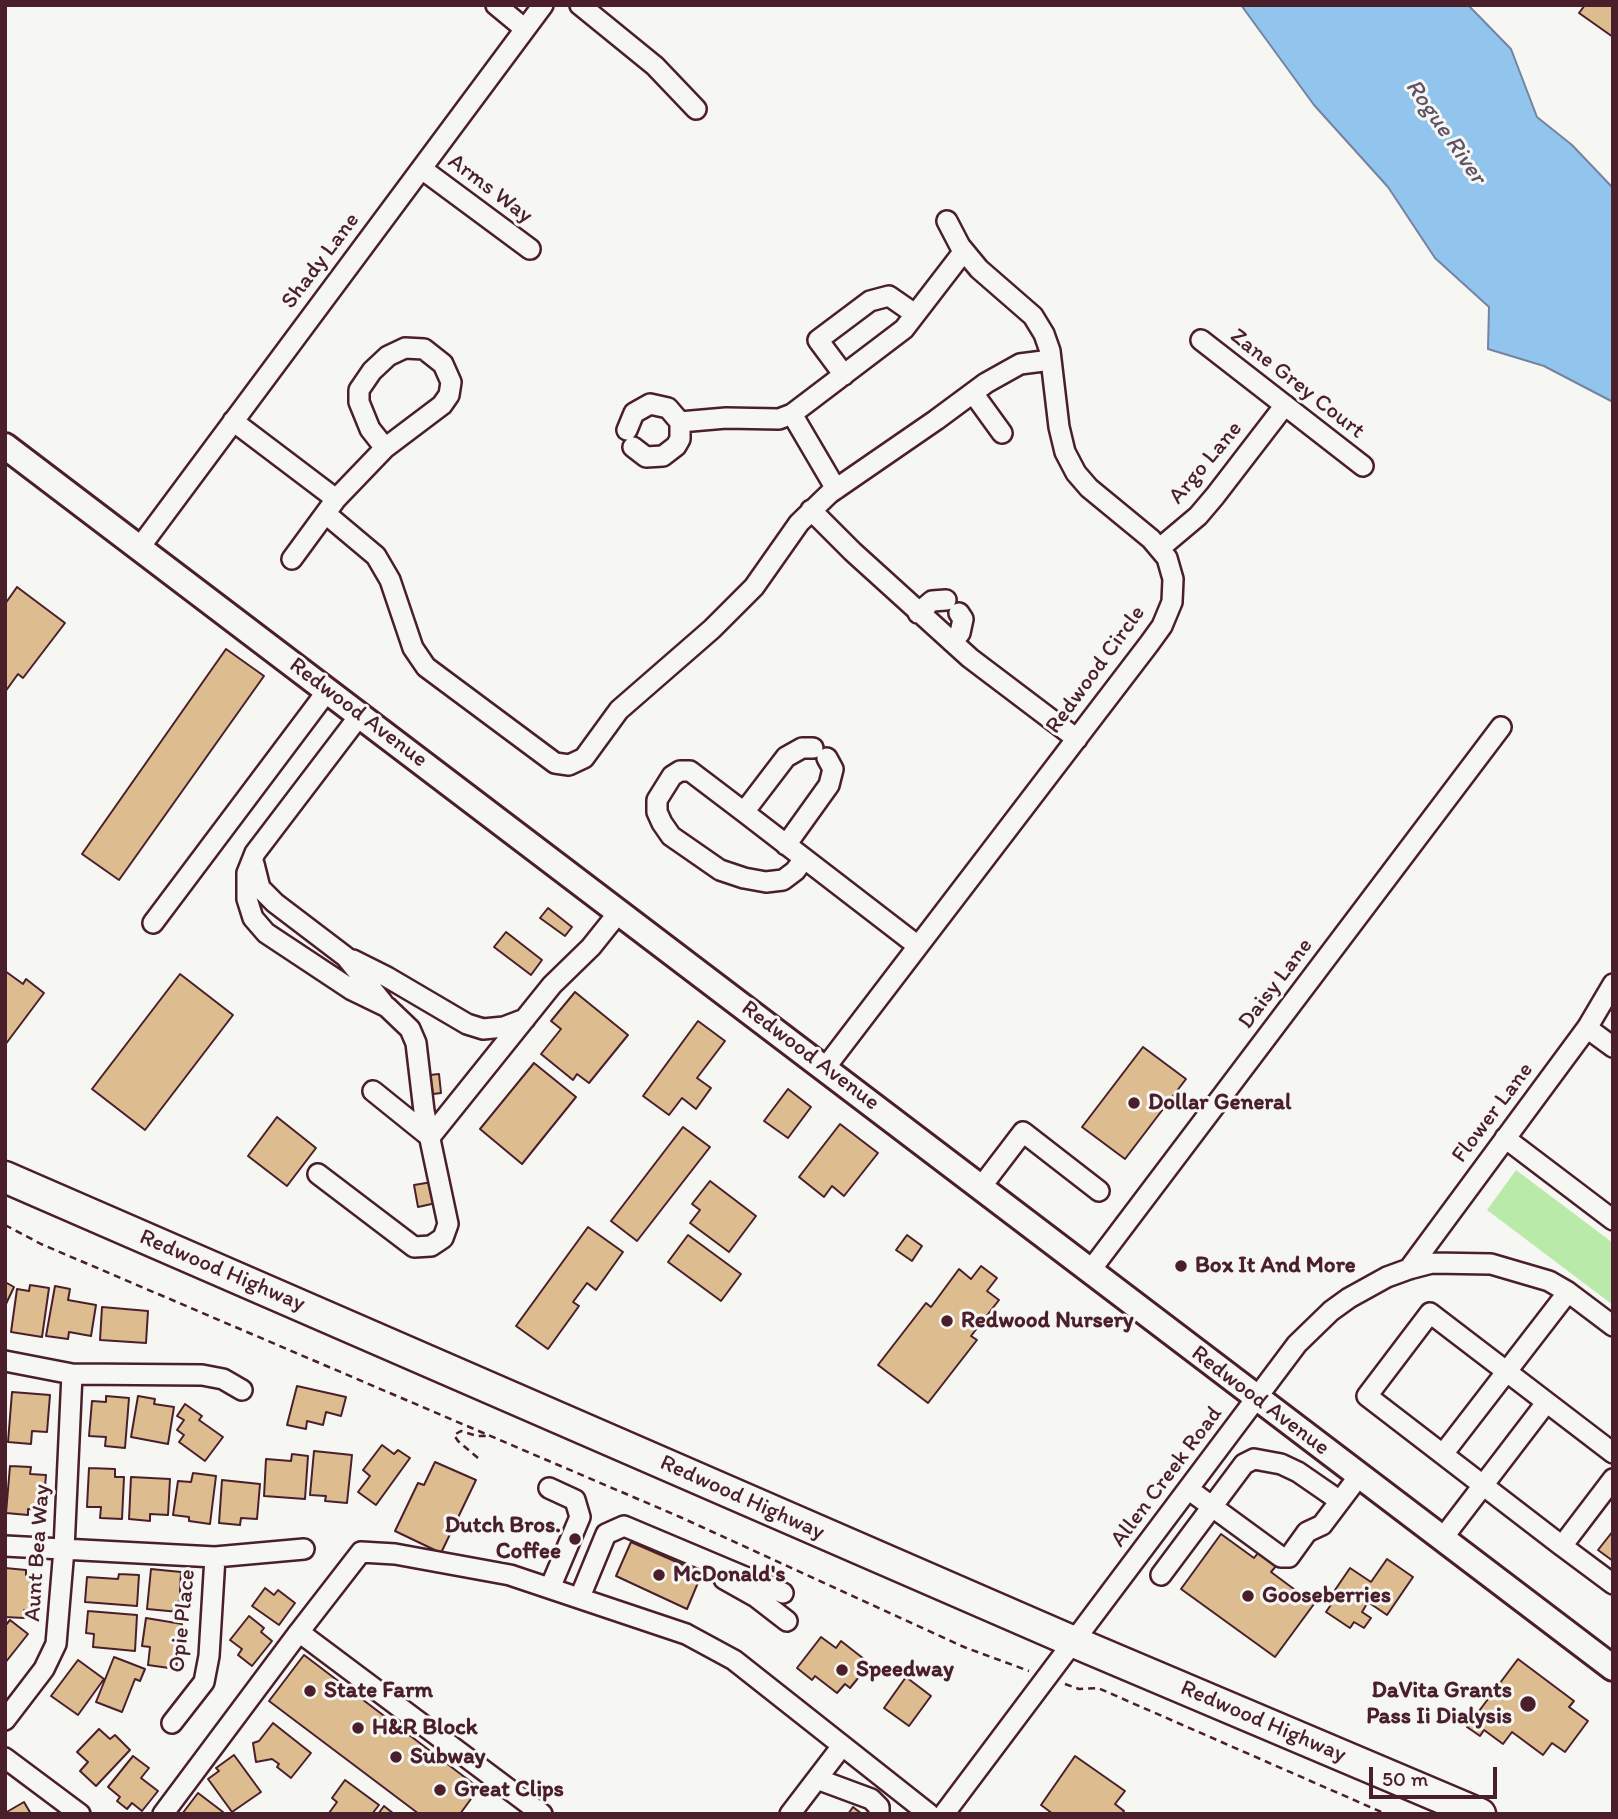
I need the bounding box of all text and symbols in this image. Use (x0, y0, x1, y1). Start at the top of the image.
water label: Rogue River (1398, 74, 1492, 190)
street label: Arms Way (442, 148, 538, 230)
street label: Shady Lane (276, 208, 366, 314)
street label: Zane Grey Court (1224, 323, 1370, 445)
street label: Argo Lane (1163, 416, 1249, 510)
street label: Redwood Circle (1040, 600, 1152, 740)
street label: Redwood Avenue (283, 652, 433, 774)
street label: Daisy Lane (1233, 933, 1319, 1035)
street label: Redwood Avenue (735, 995, 885, 1117)
street label: Flower Lane (1446, 1057, 1540, 1169)
place label: Dollar General (1148, 1089, 1292, 1117)
marker: Dollar General (1126, 1095, 1142, 1111)
street label: Redwood Highway (135, 1224, 309, 1318)
place label: Box It And More (1195, 1252, 1356, 1280)
marker: Box It And More (1173, 1258, 1189, 1274)
place label: Redwood Nursery (961, 1307, 1134, 1335)
marker: Redwood Nursery (939, 1313, 955, 1329)
street label: Redwood Avenue (1185, 1340, 1335, 1462)
street label: Allen Creek Road (1105, 1401, 1229, 1553)
street label: Redwood Highway (655, 1449, 829, 1547)
street label: Aunt Bea Way (19, 1483, 57, 1623)
place label: Dutch Bros. Coffee (445, 1512, 561, 1566)
marker: Dutch Bros. Coffee (567, 1531, 583, 1547)
place label: McDonald's (673, 1561, 786, 1589)
marker: McDonald's (651, 1567, 667, 1583)
street label: Opie Place (164, 1568, 202, 1674)
place label: Gooseberries (1262, 1582, 1391, 1610)
marker: Gooseberries (1240, 1588, 1256, 1604)
place label: Speedway (856, 1656, 954, 1684)
marker: Speedway (834, 1662, 850, 1678)
street label: Redwood Highway (1176, 1675, 1350, 1769)
place label: State Farm (324, 1677, 433, 1705)
place label: DaVita Grants Pass Ii Dialysis (1366, 1677, 1512, 1731)
marker: State Farm (302, 1683, 318, 1699)
marker: DaVita Grants Pass Ii Dialysis (1518, 1694, 1538, 1714)
place label: H&R Block (372, 1714, 478, 1742)
marker: H&R Block (350, 1720, 366, 1736)
place label: Subway (410, 1743, 485, 1771)
marker: Subway (388, 1749, 404, 1765)
scale bar (1373, 1752, 1501, 1796)
text: 50 m (1382, 1766, 1428, 1791)
place label: Great Clips (454, 1776, 564, 1804)
marker: Great Clips (432, 1782, 448, 1798)

